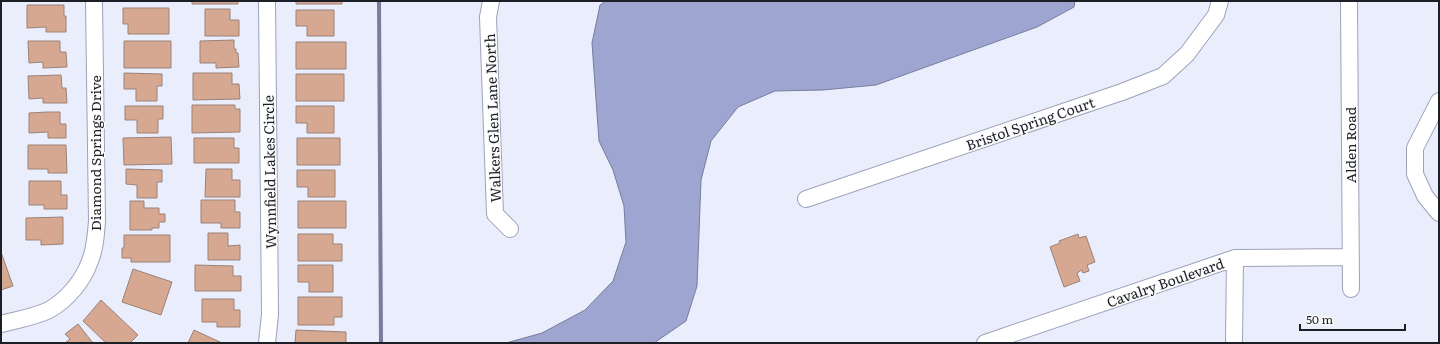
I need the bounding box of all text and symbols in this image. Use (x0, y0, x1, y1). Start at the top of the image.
street label: Walkers Glen Lane North (479, 33, 505, 203)
street label: Diamond Springs Drive (85, 75, 105, 231)
street label: Bristol Spring Court (963, 91, 1097, 154)
street label: Wynnfield Lakes Circle (258, 95, 280, 249)
street label: Alden Road (1340, 106, 1360, 183)
street label: Cavalry Boulevard (1104, 252, 1227, 311)
scale bar (1300, 306, 1405, 332)
text: 50 m (1306, 310, 1333, 328)

